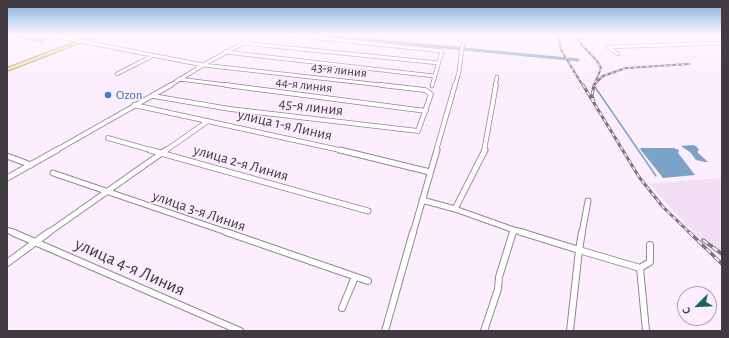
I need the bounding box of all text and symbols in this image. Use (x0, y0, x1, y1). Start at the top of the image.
street label: 43-я линия (310, 59, 368, 81)
street label: 44-я линия (275, 74, 333, 96)
place label: Ozon (116, 87, 142, 103)
marker: Ozon (103, 90, 113, 100)
street label: 45-я линия (278, 94, 344, 120)
street label: улица 1-я Линия (236, 105, 334, 145)
street label: улица 2-я Линия (191, 141, 291, 185)
street label: улица 3-я Линия (150, 187, 248, 235)
street label: улица 4-я Линия (72, 233, 188, 301)
north arrow (677, 286, 717, 326)
text: С (680, 306, 693, 316)

